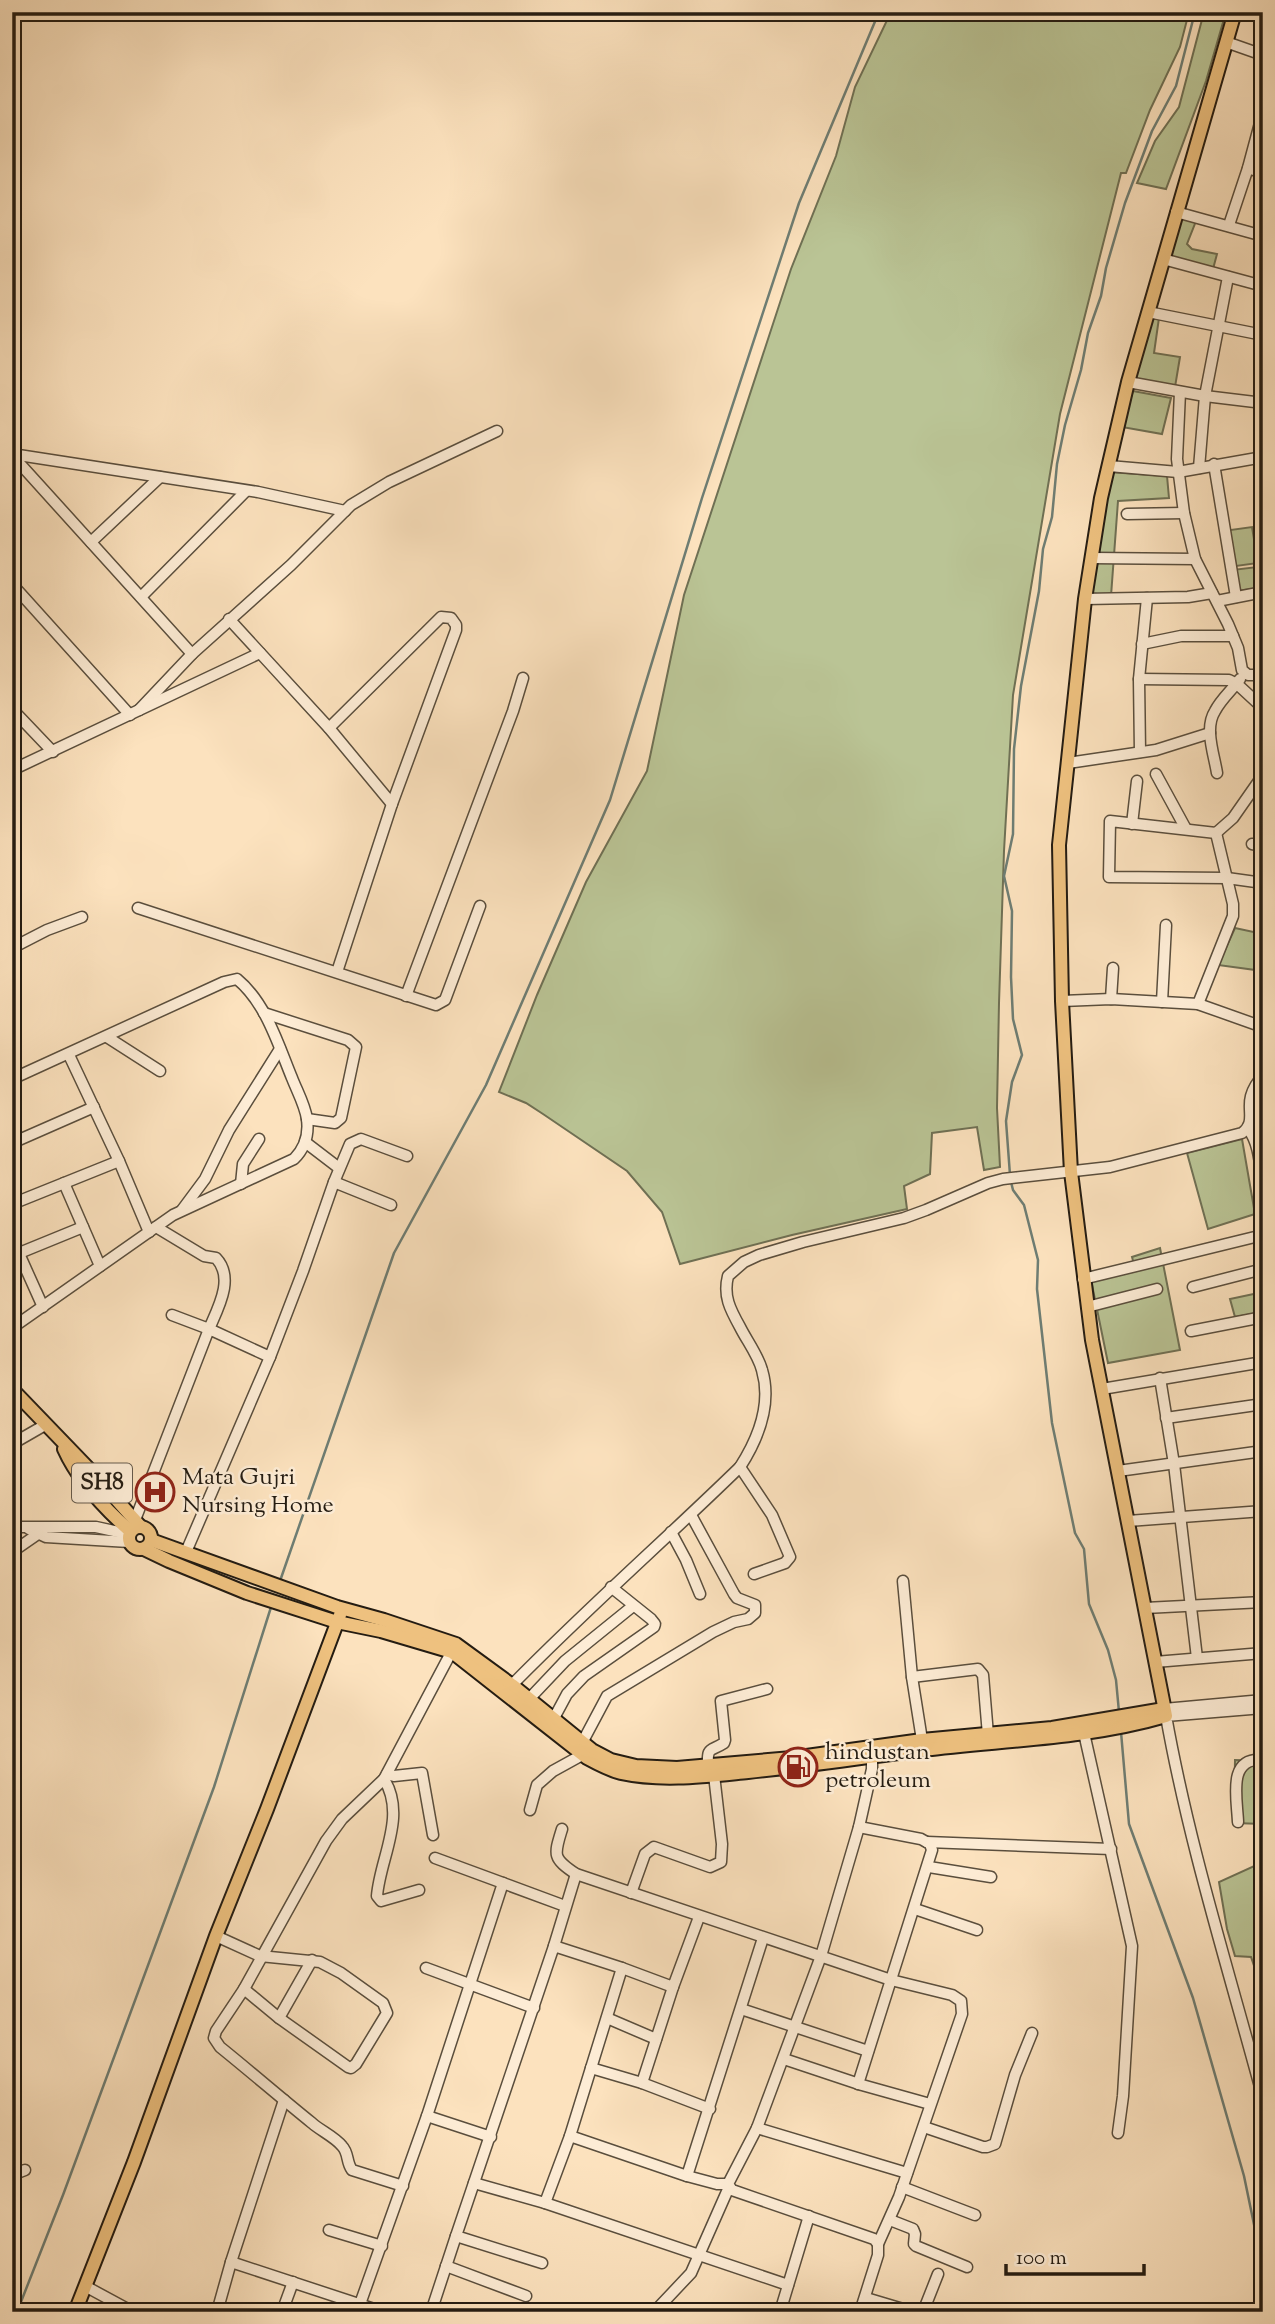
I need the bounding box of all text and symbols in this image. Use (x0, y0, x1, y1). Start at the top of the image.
place label: Mata Gujri Nursing Home (182, 1461, 334, 1523)
road number: SH8 (72, 1464, 132, 1502)
hospital icon: Mata Gujri Nursing Home (134, 1471, 176, 1513)
place label: hindustan petroleum (825, 1736, 931, 1798)
fuel station icon: hindustan petroleum (777, 1746, 819, 1788)
scale bar (1006, 2233, 1144, 2277)
text: 100 m (1016, 2244, 1067, 2274)

